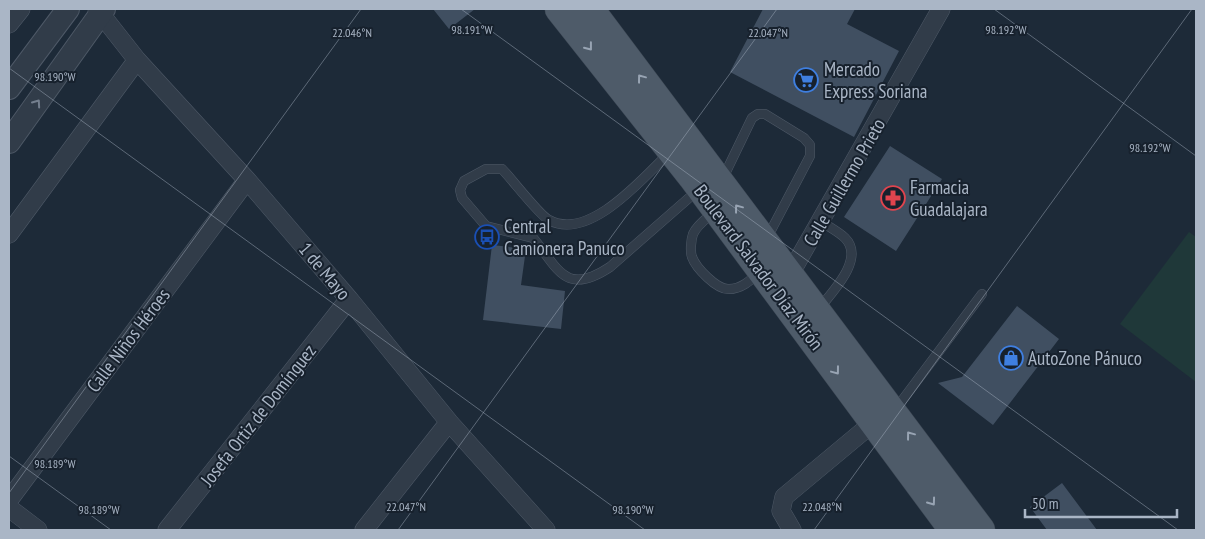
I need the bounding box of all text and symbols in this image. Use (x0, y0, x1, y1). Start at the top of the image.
text: 98.191°W (451, 22, 493, 37)
text: 98.192°W (985, 22, 1027, 37)
text: 22.046°N (332, 25, 372, 40)
text: 22.047°N (748, 25, 788, 40)
one-way arrow (584, 41, 592, 50)
place label: Mercado Express Soriana (824, 57, 927, 103)
supermarket icon: Mercado Express Soriana (793, 67, 819, 93)
text: 98.190°W (34, 69, 76, 84)
one-way arrow (639, 75, 647, 84)
one-way arrow (31, 99, 40, 108)
street label: Calle Guillermo Prieto (798, 114, 890, 250)
text: 98.192°W (1129, 140, 1171, 155)
place label: Farmacia Guadalajara (910, 175, 988, 221)
street label: Boulevard Salvador Díaz Mirón (689, 180, 829, 354)
pharmacy icon: Farmacia Guadalajara (880, 185, 906, 211)
one-way arrow (736, 205, 744, 214)
place label: Central Camionera Panuco (504, 214, 625, 260)
bus stop icon: Central Camionera Panuco (474, 224, 500, 250)
street label: 1 de Mayo (294, 237, 356, 305)
street label: Calle Niños Héroes (81, 283, 175, 397)
street label: Josefa Ortiz de Domínguez (195, 339, 321, 492)
shop icon: AutoZone Pánuco (998, 345, 1024, 371)
place label: AutoZone Pánuco (1028, 346, 1142, 370)
one-way arrow (830, 365, 839, 375)
one-way arrow (908, 432, 916, 441)
text: 98.189°W (34, 456, 76, 471)
scale bar (1025, 486, 1178, 518)
text: 50 m (1032, 494, 1058, 513)
one-way arrow (927, 496, 935, 505)
text: 22.047°N (386, 499, 426, 514)
text: 22.048°N (802, 499, 842, 514)
text: 98.189°W (78, 502, 120, 517)
text: 98.190°W (612, 502, 654, 517)

